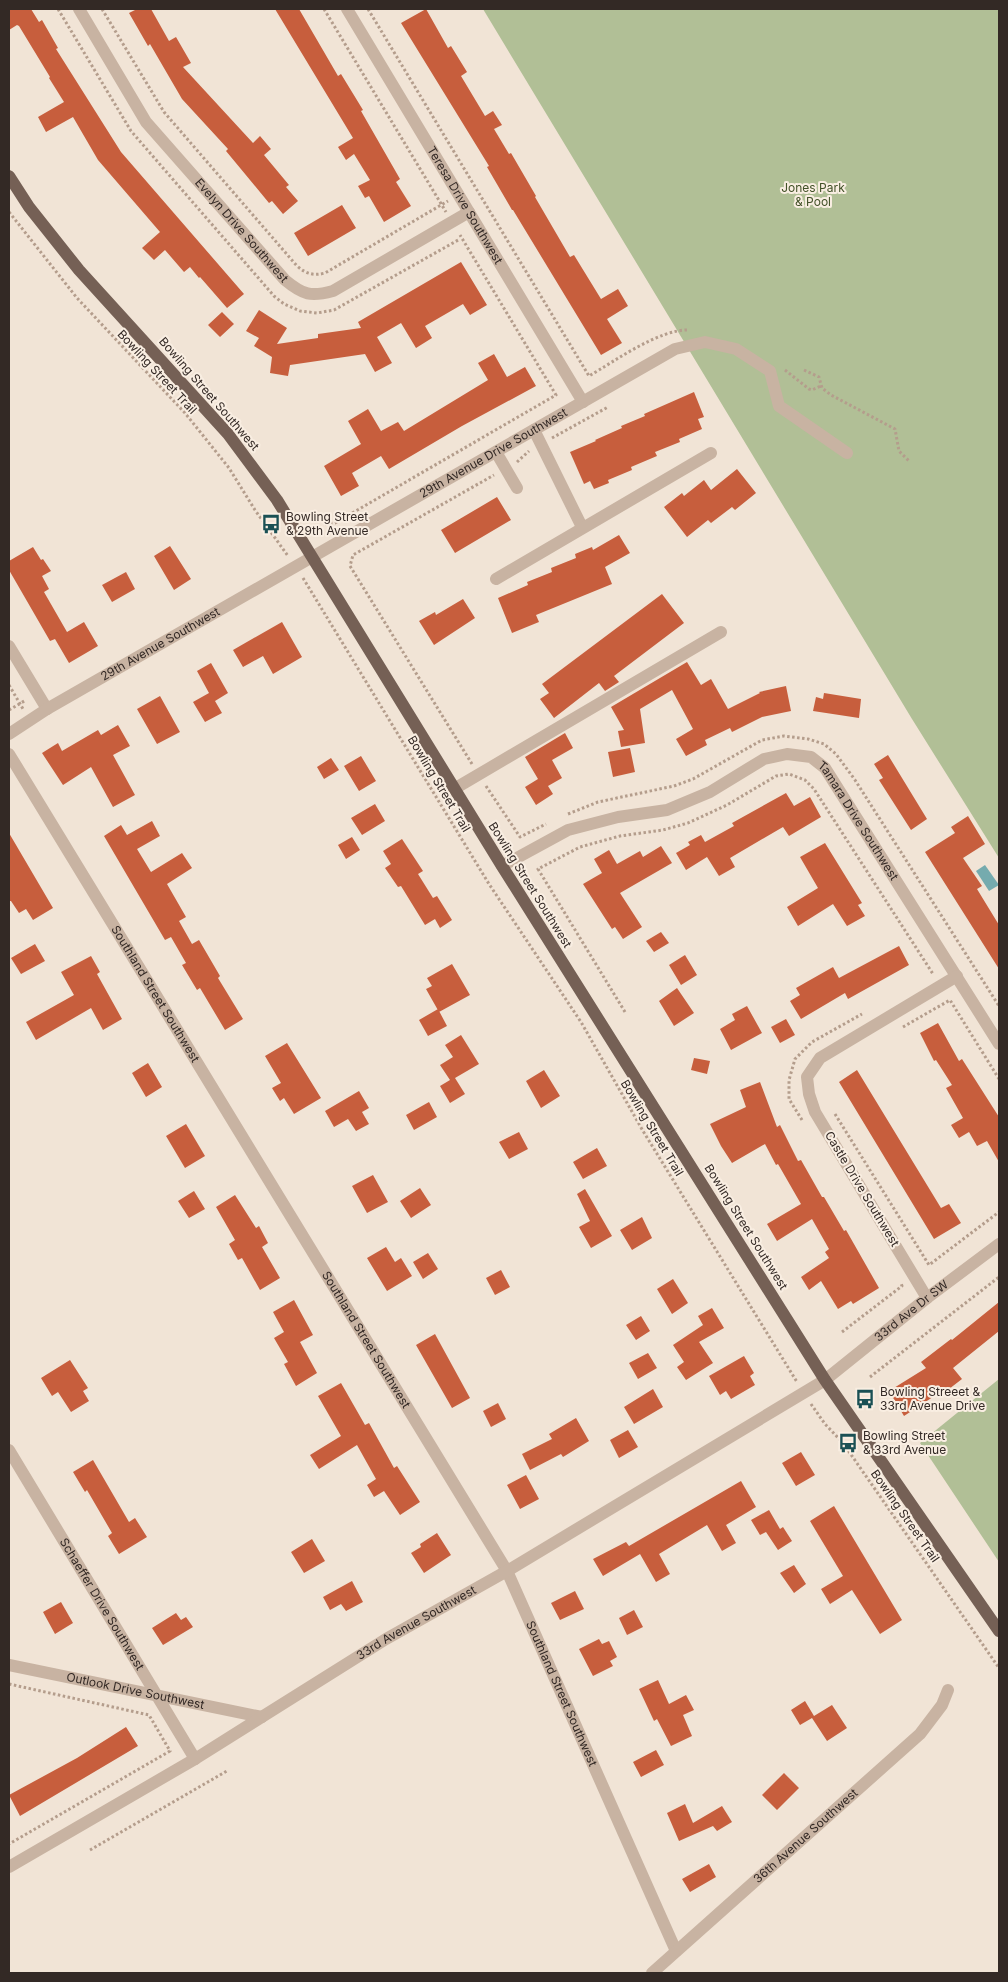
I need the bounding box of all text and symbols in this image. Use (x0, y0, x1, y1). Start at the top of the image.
street label: Teresa Drive Southwest (424, 143, 506, 267)
street label: Evelyn Drive Southwest (192, 175, 292, 286)
park label: Jones Park & Pool (781, 180, 845, 209)
street label: Bowling Street Trail (114, 326, 200, 417)
street label: Bowling Street Southwest (156, 334, 263, 454)
street label: 29th Avenue Drive Southwest (416, 404, 570, 501)
place label: Bowling Street & 29th Avenue (286, 509, 369, 538)
bus stop icon: Bowling Street & 29th Avenue (260, 513, 282, 535)
street label: 29th Avenue Southwest (98, 604, 222, 684)
street label: Bowling Street Trail (405, 733, 474, 835)
street label: Tamara Drive Southwest (815, 757, 902, 883)
street label: Bowling Street Southwest (486, 819, 575, 950)
street label: Southland Street Southwest (108, 922, 203, 1065)
street label: Bowling Street Trail (618, 1077, 687, 1179)
street label: Castle Drive Southwest (822, 1128, 903, 1249)
street label: Bowling Street Southwest (702, 1161, 791, 1292)
street label: Southland Street Southwest (319, 1268, 414, 1411)
street label: 33rd Ave Dr SW (871, 1277, 951, 1344)
place label: Bowling Streeet & 33rd Avenue Drive (880, 1384, 985, 1413)
bus stop icon: Bowling Streeet & 33rd Avenue Drive (854, 1388, 876, 1410)
place label: Bowling Street & 33rd Avenue (863, 1428, 946, 1457)
bus stop icon: Bowling Street & 33rd Avenue (837, 1432, 859, 1454)
street label: Bowling Street Trail (868, 1466, 943, 1565)
street label: Schaeffer Drive Southwest (57, 1535, 148, 1673)
street label: 33rd Avenue Southwest (353, 1582, 478, 1663)
street label: Southland Street Southwest (523, 1618, 601, 1769)
street label: Outlook Drive Southwest (65, 1669, 206, 1712)
street label: 36th Avenue Southwest (750, 1785, 861, 1886)

